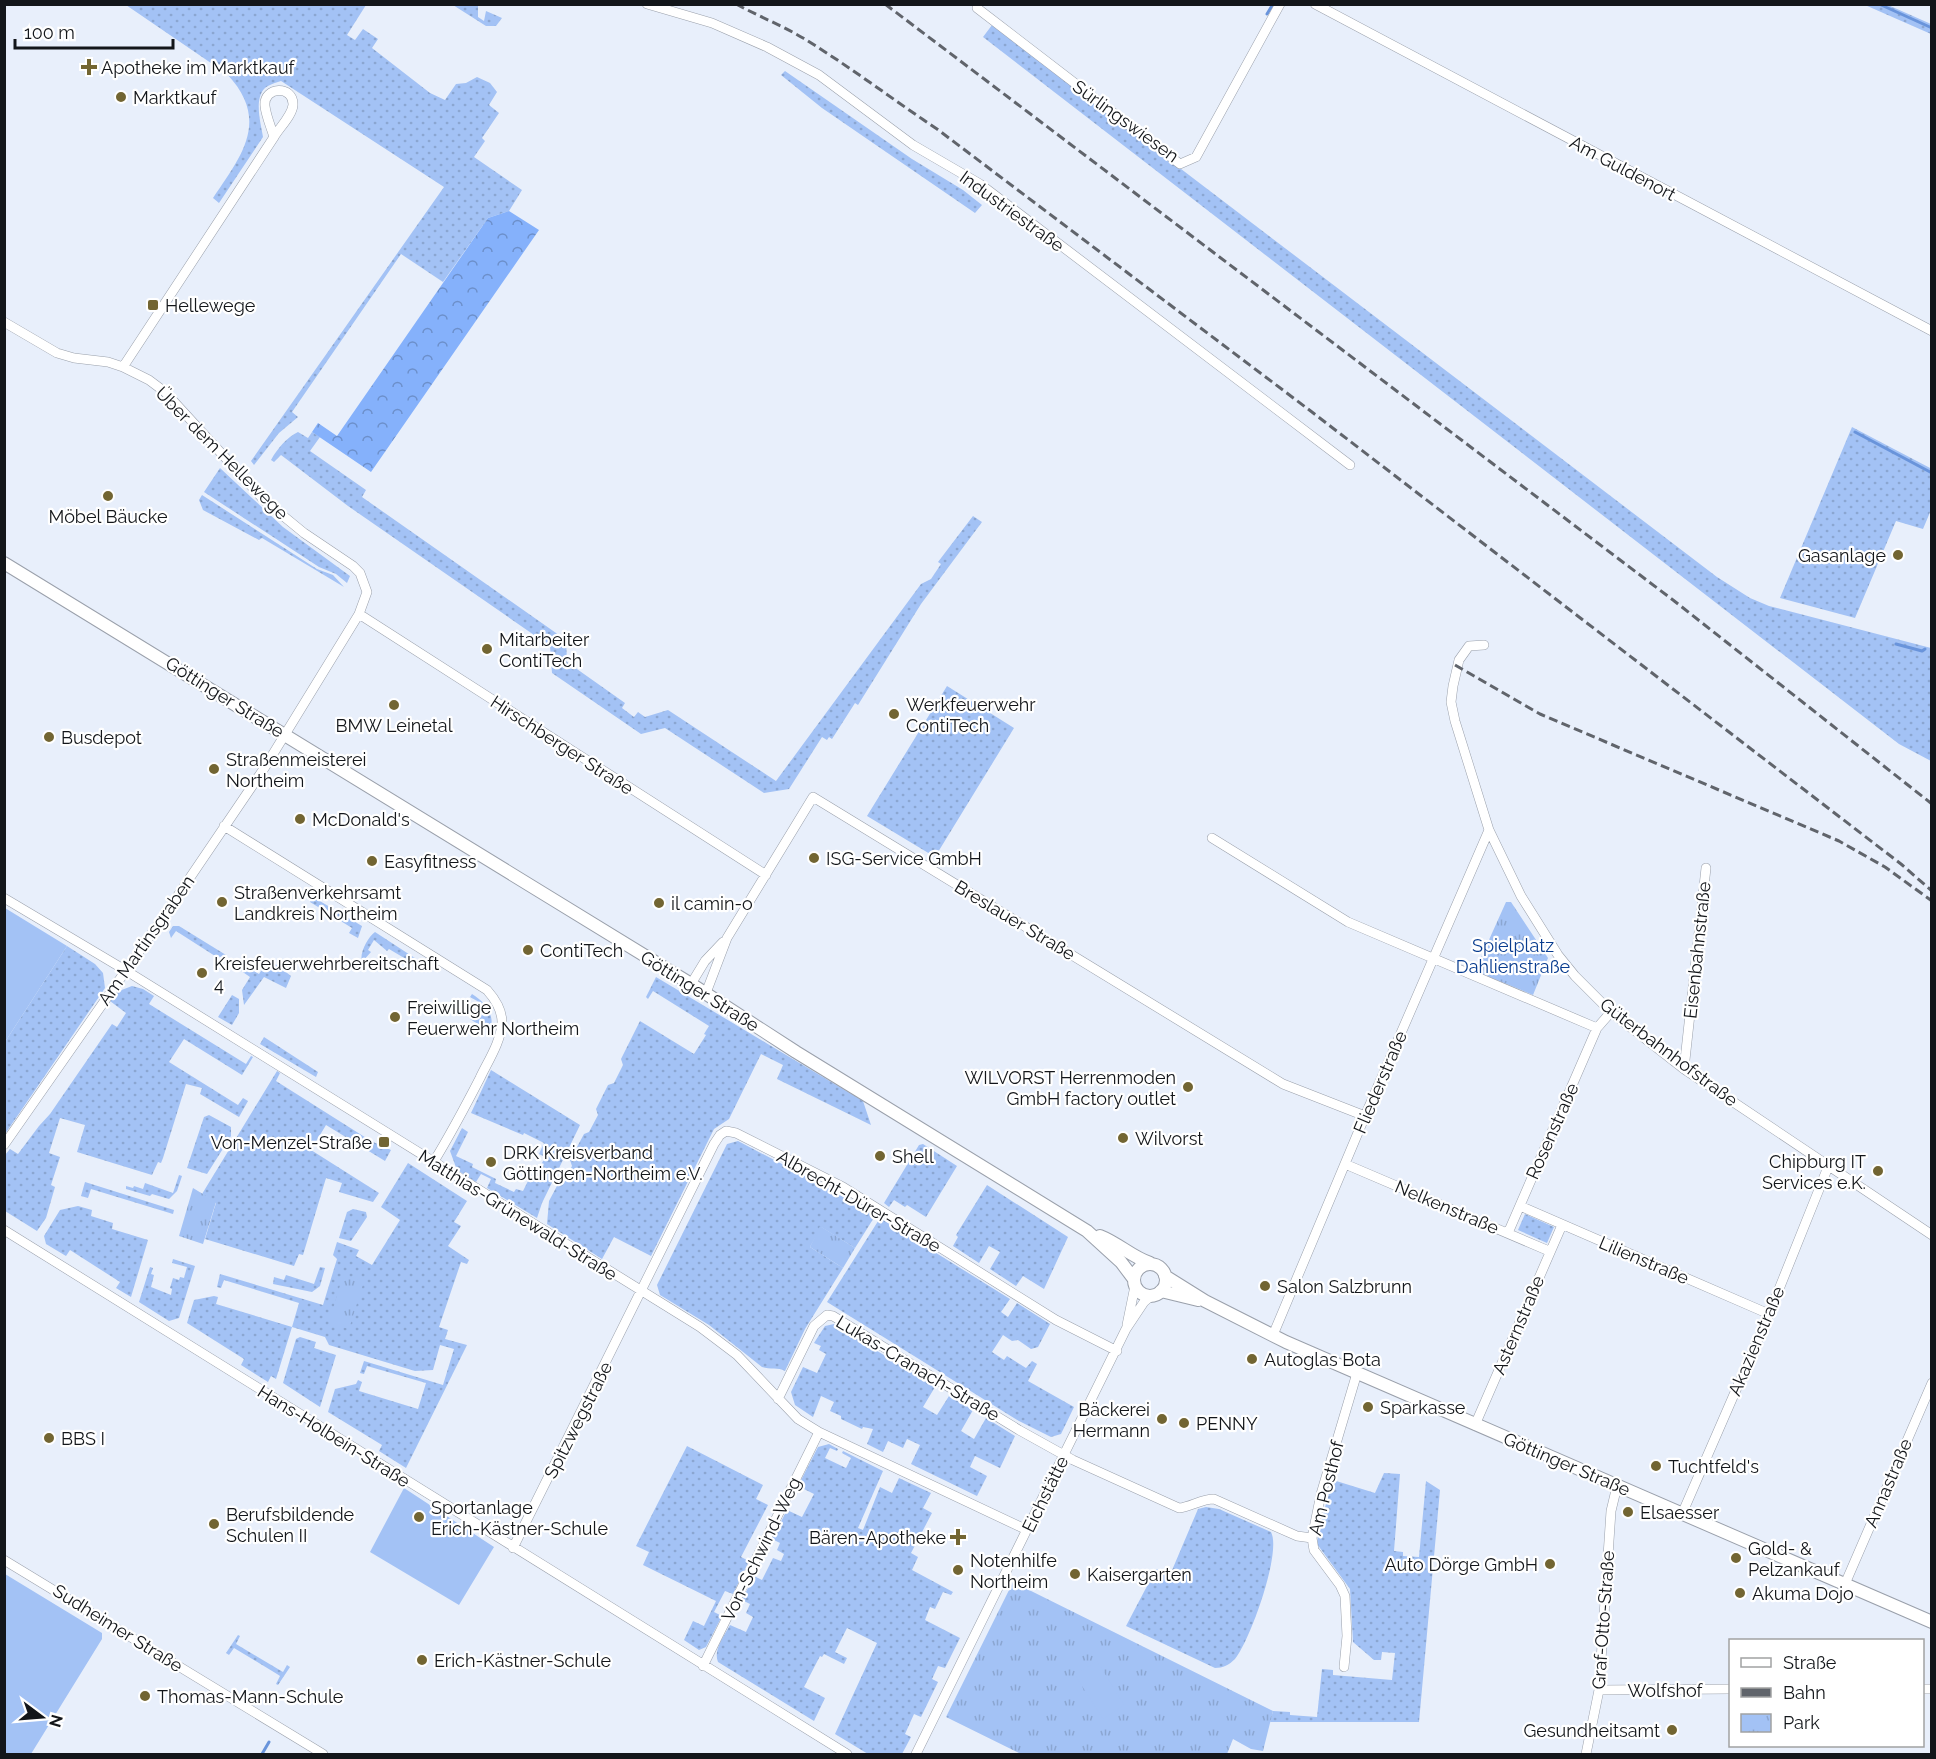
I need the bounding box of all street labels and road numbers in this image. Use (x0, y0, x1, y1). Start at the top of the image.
street label: Sürlingswiesen (1069, 76, 1183, 166)
street label: Am Guldenort (1566, 131, 1680, 205)
street label: Industriestraße (956, 166, 1069, 256)
street label: Über dem Hellewege (151, 382, 293, 524)
street label: Göttinger Straße (162, 652, 288, 742)
street label: Hirschberger Straße (487, 691, 638, 799)
street label: Am Martinsgraben (93, 871, 199, 1009)
street label: Breslauer Straße (951, 876, 1080, 965)
street label: Eisenbahnstraße (1679, 880, 1715, 1020)
street label: Göttinger Straße (637, 946, 763, 1036)
street label: Güterbahnhofstraße (1596, 994, 1742, 1111)
street label: Fliederstraße (1349, 1027, 1411, 1136)
street label: Rosenstraße (1521, 1079, 1583, 1182)
street label: Matthias-Grünewald-Straße (415, 1145, 621, 1285)
street label: Albrecht-Dürer-Straße (773, 1146, 945, 1257)
street label: Nelkenstraße (1392, 1176, 1502, 1238)
street label: Lilienstraße (1596, 1232, 1692, 1289)
street label: Asternstraße (1488, 1272, 1548, 1378)
street label: Akazienstraße (1724, 1283, 1789, 1399)
street label: Lukas-Cranach-Straße (833, 1311, 1004, 1425)
street label: Spitzwegstraße (540, 1358, 617, 1482)
street label: Hans-Holbein-Straße (254, 1381, 414, 1492)
street label: Göttinger Straße (1501, 1428, 1634, 1500)
street label: Annastraße (1860, 1435, 1916, 1530)
street label: Am Posthof (1304, 1438, 1348, 1537)
street label: Eichstätte (1018, 1452, 1073, 1536)
street label: Von-Schwind-Weg (717, 1474, 805, 1624)
street label: Graf-Otto-Straße (1588, 1549, 1618, 1690)
street label: Sudheimer Straße (49, 1580, 187, 1677)
street label: Wolfshof (1628, 1680, 1703, 1701)

